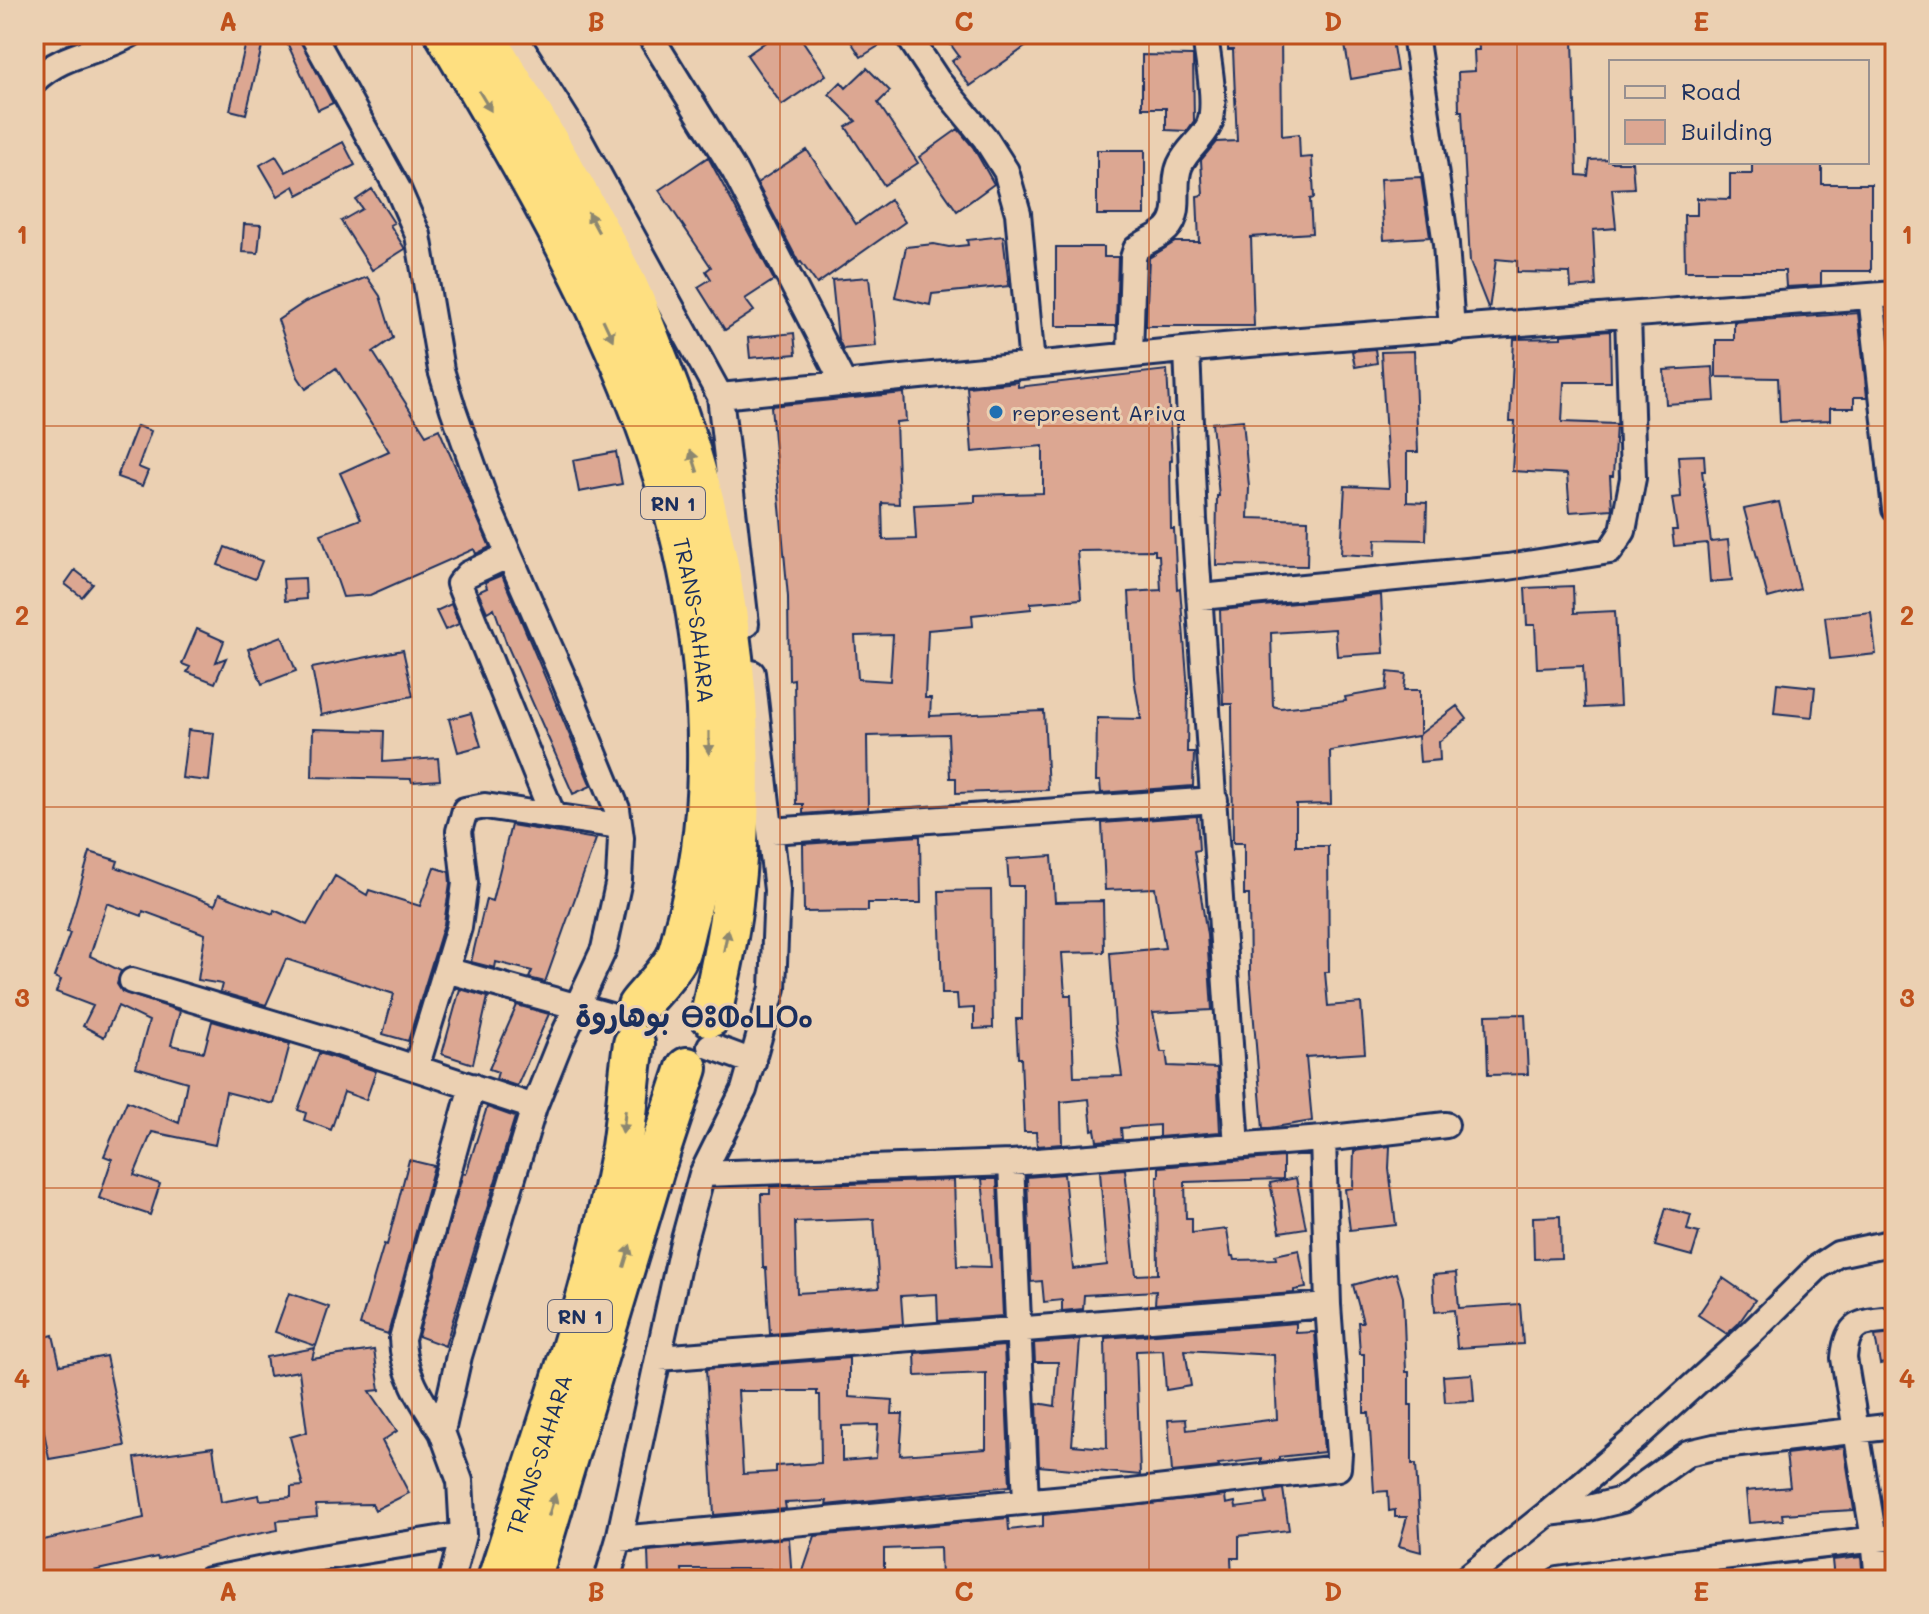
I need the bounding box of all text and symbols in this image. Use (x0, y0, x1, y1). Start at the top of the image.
text: A (219, 4, 237, 38)
text: B (587, 4, 605, 38)
text: C (954, 4, 974, 38)
text: D (1324, 4, 1342, 38)
text: E (1693, 4, 1709, 38)
legend (1609, 60, 1869, 164)
text: Road (1681, 75, 1741, 106)
one-way arrow (478, 90, 492, 112)
text: Building (1681, 115, 1772, 146)
one-way arrow (586, 210, 599, 233)
text: 1 (16, 217, 28, 251)
text: 1 (1901, 217, 1913, 251)
one-way arrow (601, 318, 615, 342)
place label: represent Ariva (1012, 398, 1186, 427)
marker: represent Ariva (987, 403, 1005, 421)
one-way arrow (687, 448, 700, 472)
road number: RN 1 (641, 487, 705, 519)
street label: TRANS-SAHARA (667, 534, 721, 704)
text: 2 (15, 598, 29, 632)
text: 2 (1900, 598, 1914, 632)
one-way arrow (702, 731, 715, 756)
one-way arrow (720, 927, 732, 952)
text: 3 (14, 980, 30, 1014)
text: 3 (1899, 980, 1915, 1014)
district label: بوهاروة ⴱⵓⵀⴰⵡⵔⴰ (575, 995, 813, 1036)
one-way arrow (617, 1110, 630, 1135)
one-way arrow (621, 1244, 634, 1268)
road number: RN 1 (548, 1300, 612, 1332)
text: 4 (14, 1361, 30, 1395)
text: 4 (1899, 1361, 1915, 1395)
street label: TRANS-SAHARA (499, 1370, 578, 1539)
one-way arrow (546, 1493, 559, 1517)
text: A (219, 1574, 237, 1608)
text: B (587, 1574, 605, 1608)
text: C (954, 1574, 974, 1608)
text: D (1324, 1574, 1342, 1608)
text: E (1693, 1574, 1709, 1608)

